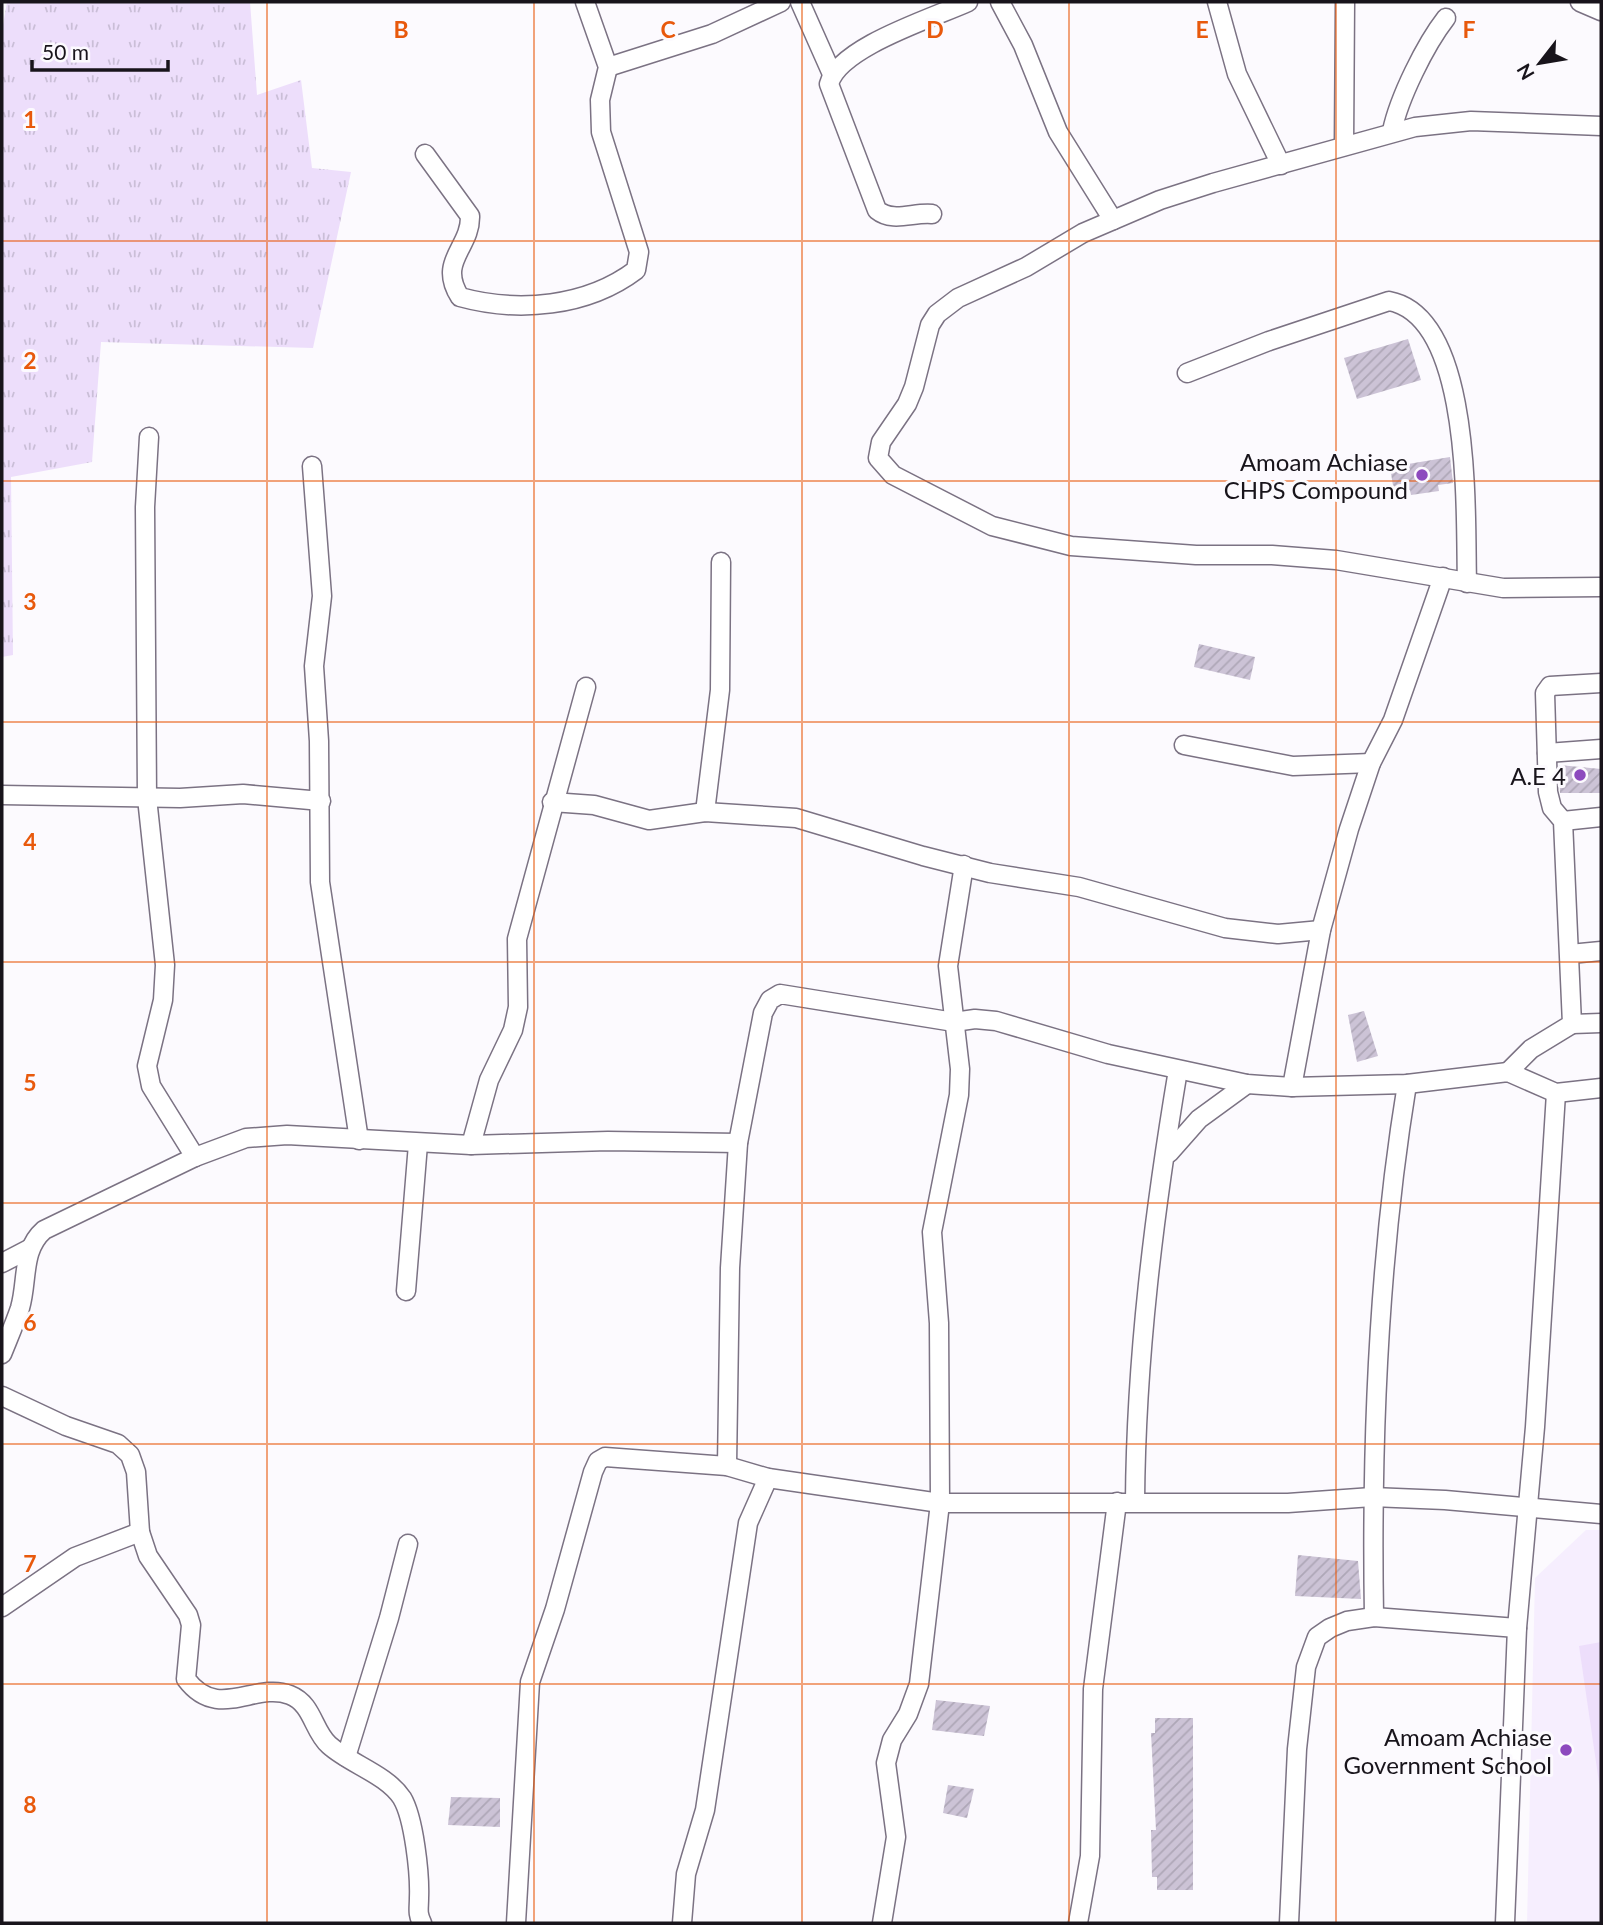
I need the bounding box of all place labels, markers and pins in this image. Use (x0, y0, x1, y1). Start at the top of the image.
place label: Amoam Achiase CHPS Compound (1224, 447, 1408, 504)
marker: Amoam Achiase CHPS Compound (1414, 467, 1430, 483)
place label: A.E 4 (1510, 761, 1566, 790)
marker: A.E 4 (1572, 767, 1588, 783)
place label: Amoam Achiase Government School (1343, 1722, 1552, 1779)
marker: Amoam Achiase Government School (1558, 1742, 1574, 1758)

